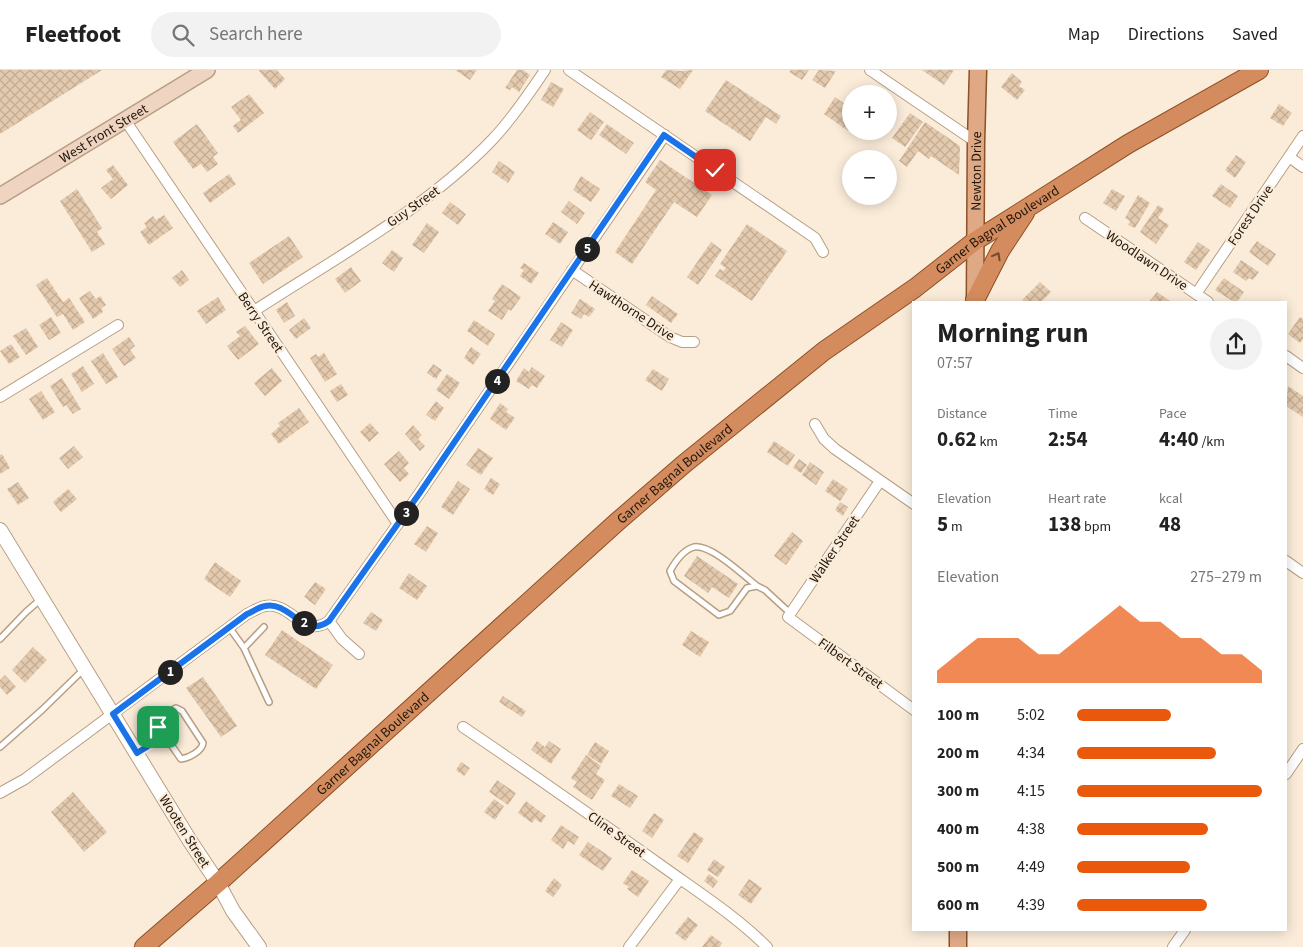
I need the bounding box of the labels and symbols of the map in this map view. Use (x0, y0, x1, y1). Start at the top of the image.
street label: West Front Street (56, 99, 152, 169)
street label: Newton Drive (967, 131, 987, 211)
pin (694, 149, 736, 191)
street label: Guy Street (383, 181, 444, 232)
street label: Garner Bagnal Boulevard (931, 181, 1063, 280)
street label: Forest Drive (1223, 181, 1279, 250)
street label: Woodlawn Drive (1101, 226, 1192, 296)
pin: 5 (574, 236, 600, 262)
one-way arrow (991, 252, 1001, 261)
street label: Hawthorne Drive (585, 276, 678, 346)
street label: Berry Street (232, 288, 288, 357)
pin: 4 (484, 368, 510, 394)
street label: Garner Bagnal Boulevard (613, 420, 737, 529)
pin: 3 (394, 500, 418, 526)
street label: Walker Street (805, 512, 865, 587)
pin: 2 (292, 610, 316, 636)
street label: Filbert Street (814, 633, 887, 694)
pin: 1 (158, 660, 182, 684)
street label: Garner Bagnal Boulevard (312, 688, 434, 801)
pin (137, 706, 179, 748)
street label: Wooten Street (154, 791, 215, 872)
street label: Cline Street (583, 807, 650, 863)

